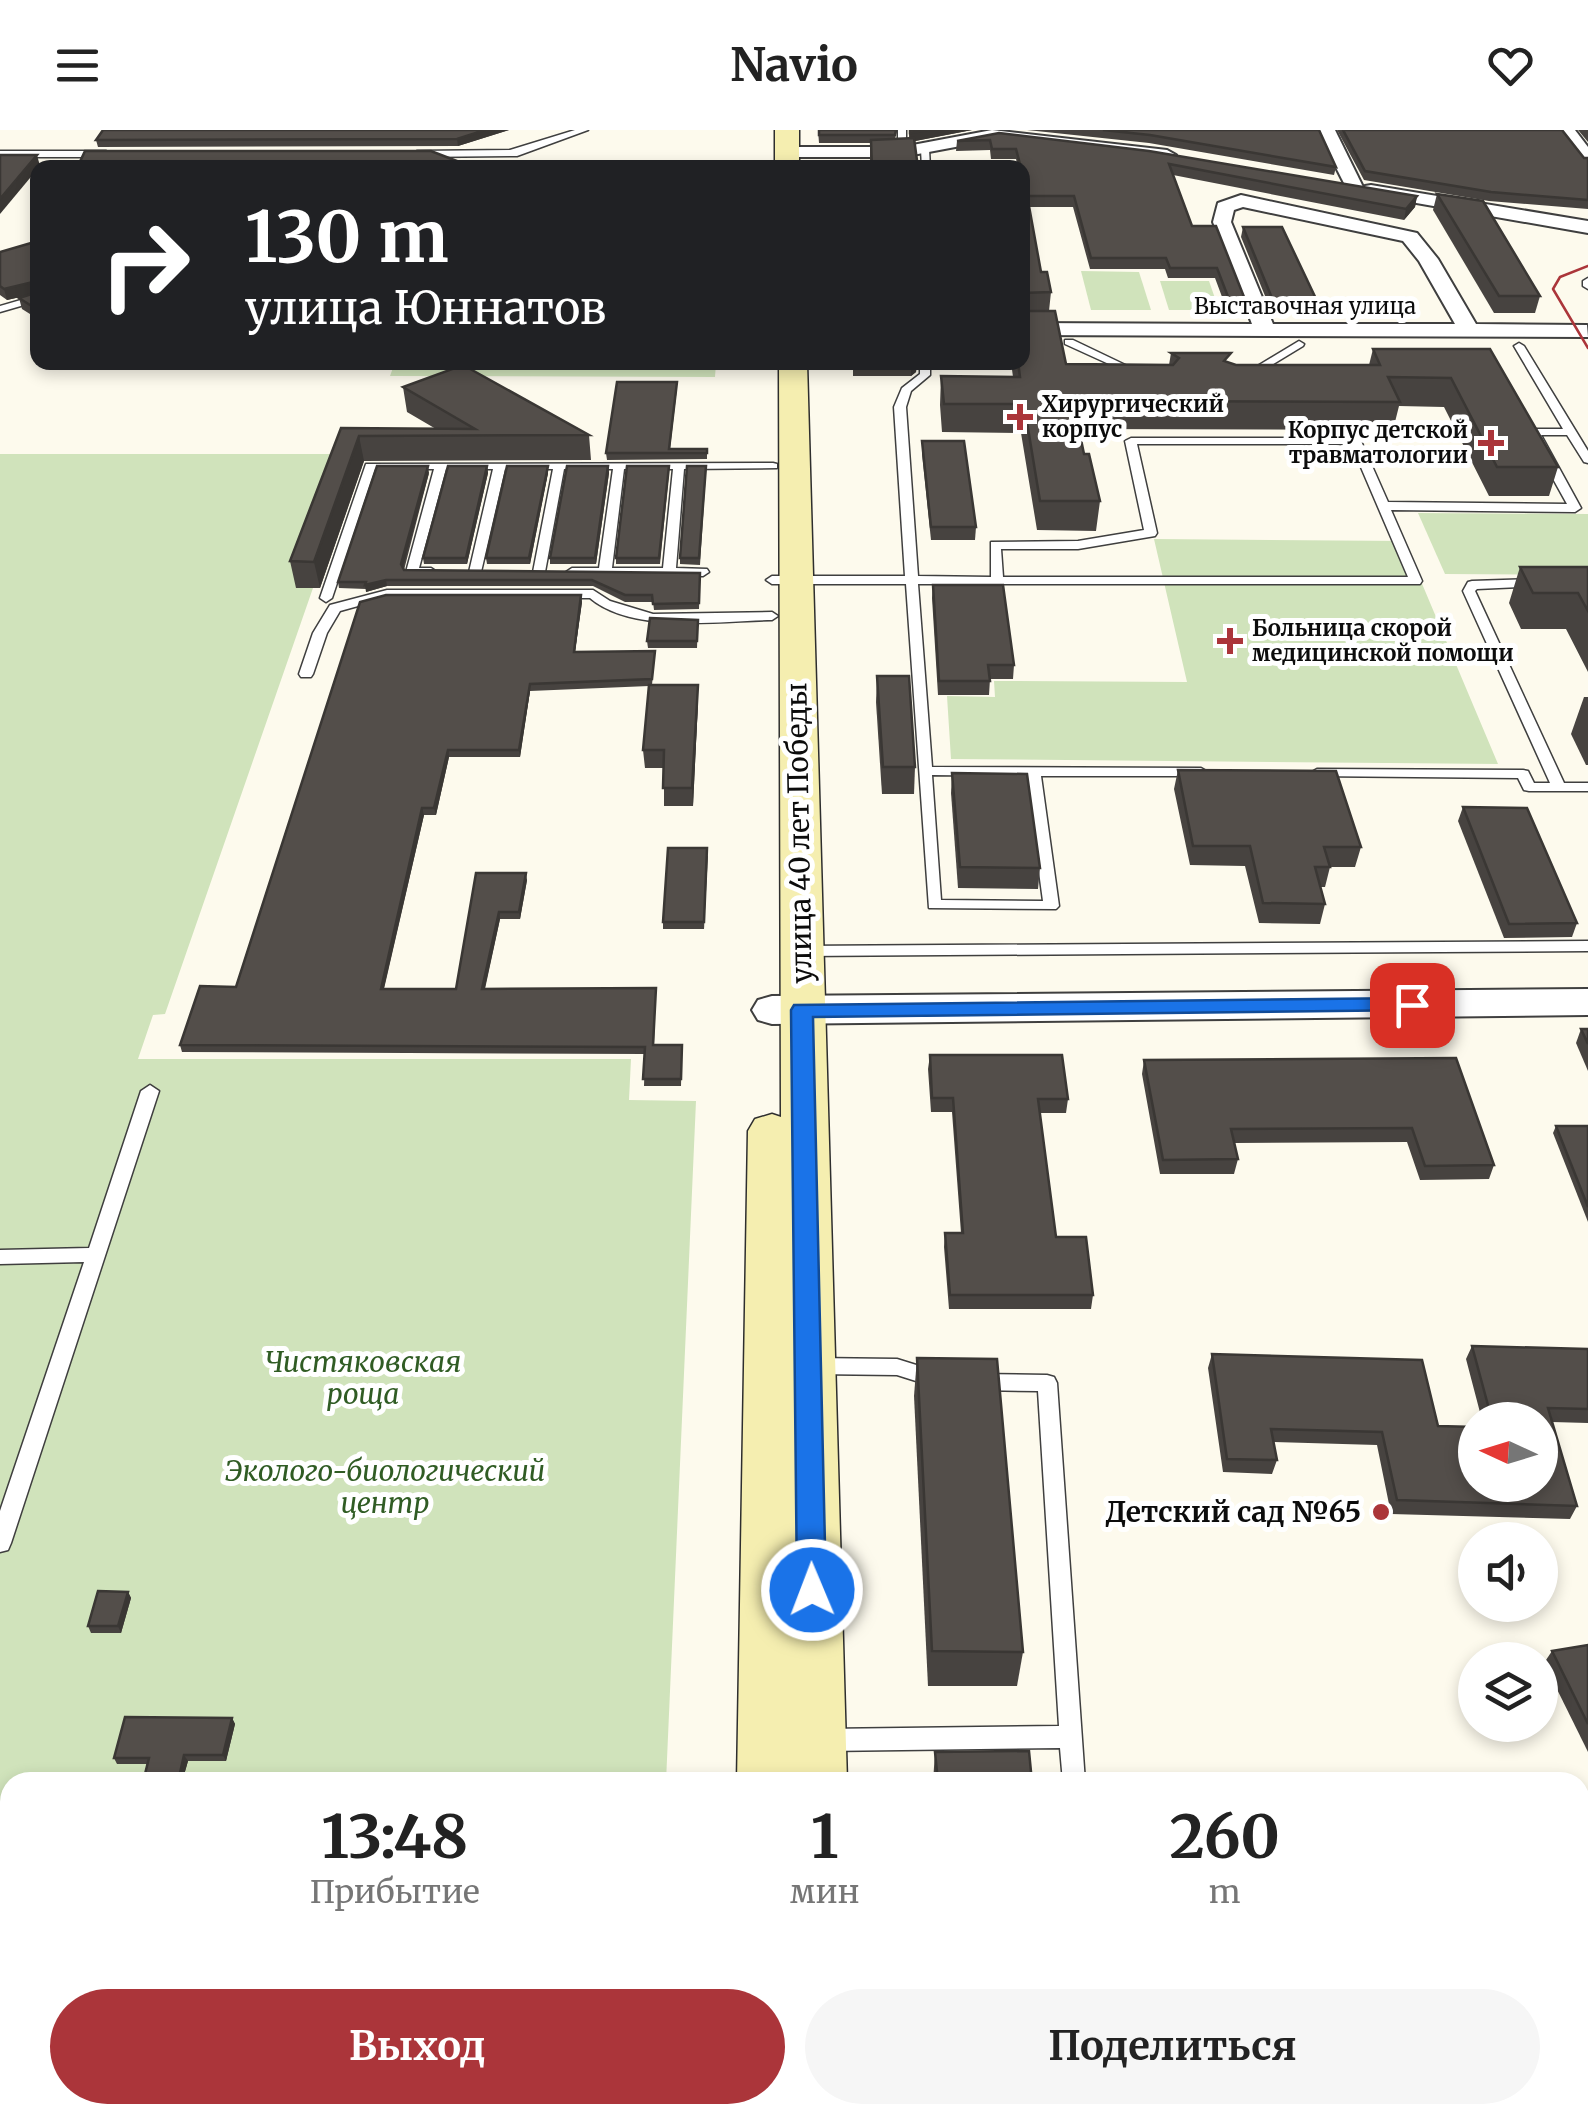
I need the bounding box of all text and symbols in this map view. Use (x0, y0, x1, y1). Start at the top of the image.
text: Navio (730, 37, 858, 93)
icon: menu (50, 38, 105, 93)
icon: heart (1483, 38, 1538, 93)
text: 130 m (245, 193, 449, 281)
icon: right (80, 200, 210, 330)
text: улица Юннатов (245, 280, 606, 336)
street label: Выставочная улица (1194, 292, 1416, 320)
place label: Хирургический корпус (1042, 390, 1224, 443)
marker: Хирургический корпус (1007, 404, 1033, 430)
place label: Корпус детской травматологии (1288, 416, 1468, 469)
marker: Корпус детской травматологии (1478, 430, 1504, 456)
place label: Больница скорой медицинской помощи (1252, 614, 1514, 667)
marker: Больница скорой медицинской помощи (1217, 628, 1243, 654)
street label: улица 40 лет Победы (778, 682, 820, 984)
pin (1370, 963, 1455, 1048)
icon: arrive (1385, 978, 1440, 1033)
park label: Чистяковская роща (265, 1344, 461, 1412)
north arrow (1458, 1402, 1558, 1502)
map controls (1458, 1402, 1558, 1742)
park label: Эколого-биологический центр (225, 1453, 545, 1521)
place label: Детский сад №65 (1105, 1494, 1361, 1530)
marker: Детский сад №65 (1370, 1501, 1392, 1523)
button: sound (1458, 1522, 1558, 1622)
position arrow (760, 1538, 864, 1642)
button: layers (1458, 1642, 1558, 1742)
text: 13:48 (321, 1799, 468, 1874)
text: 1 (811, 1799, 838, 1874)
text: 260 (1169, 1799, 1280, 1874)
text: Прибытие (310, 1872, 480, 1912)
text: мин (790, 1872, 860, 1912)
text: m (1209, 1872, 1241, 1912)
button: Выход (50, 1989, 785, 2104)
button: Поделиться (805, 1989, 1540, 2104)

